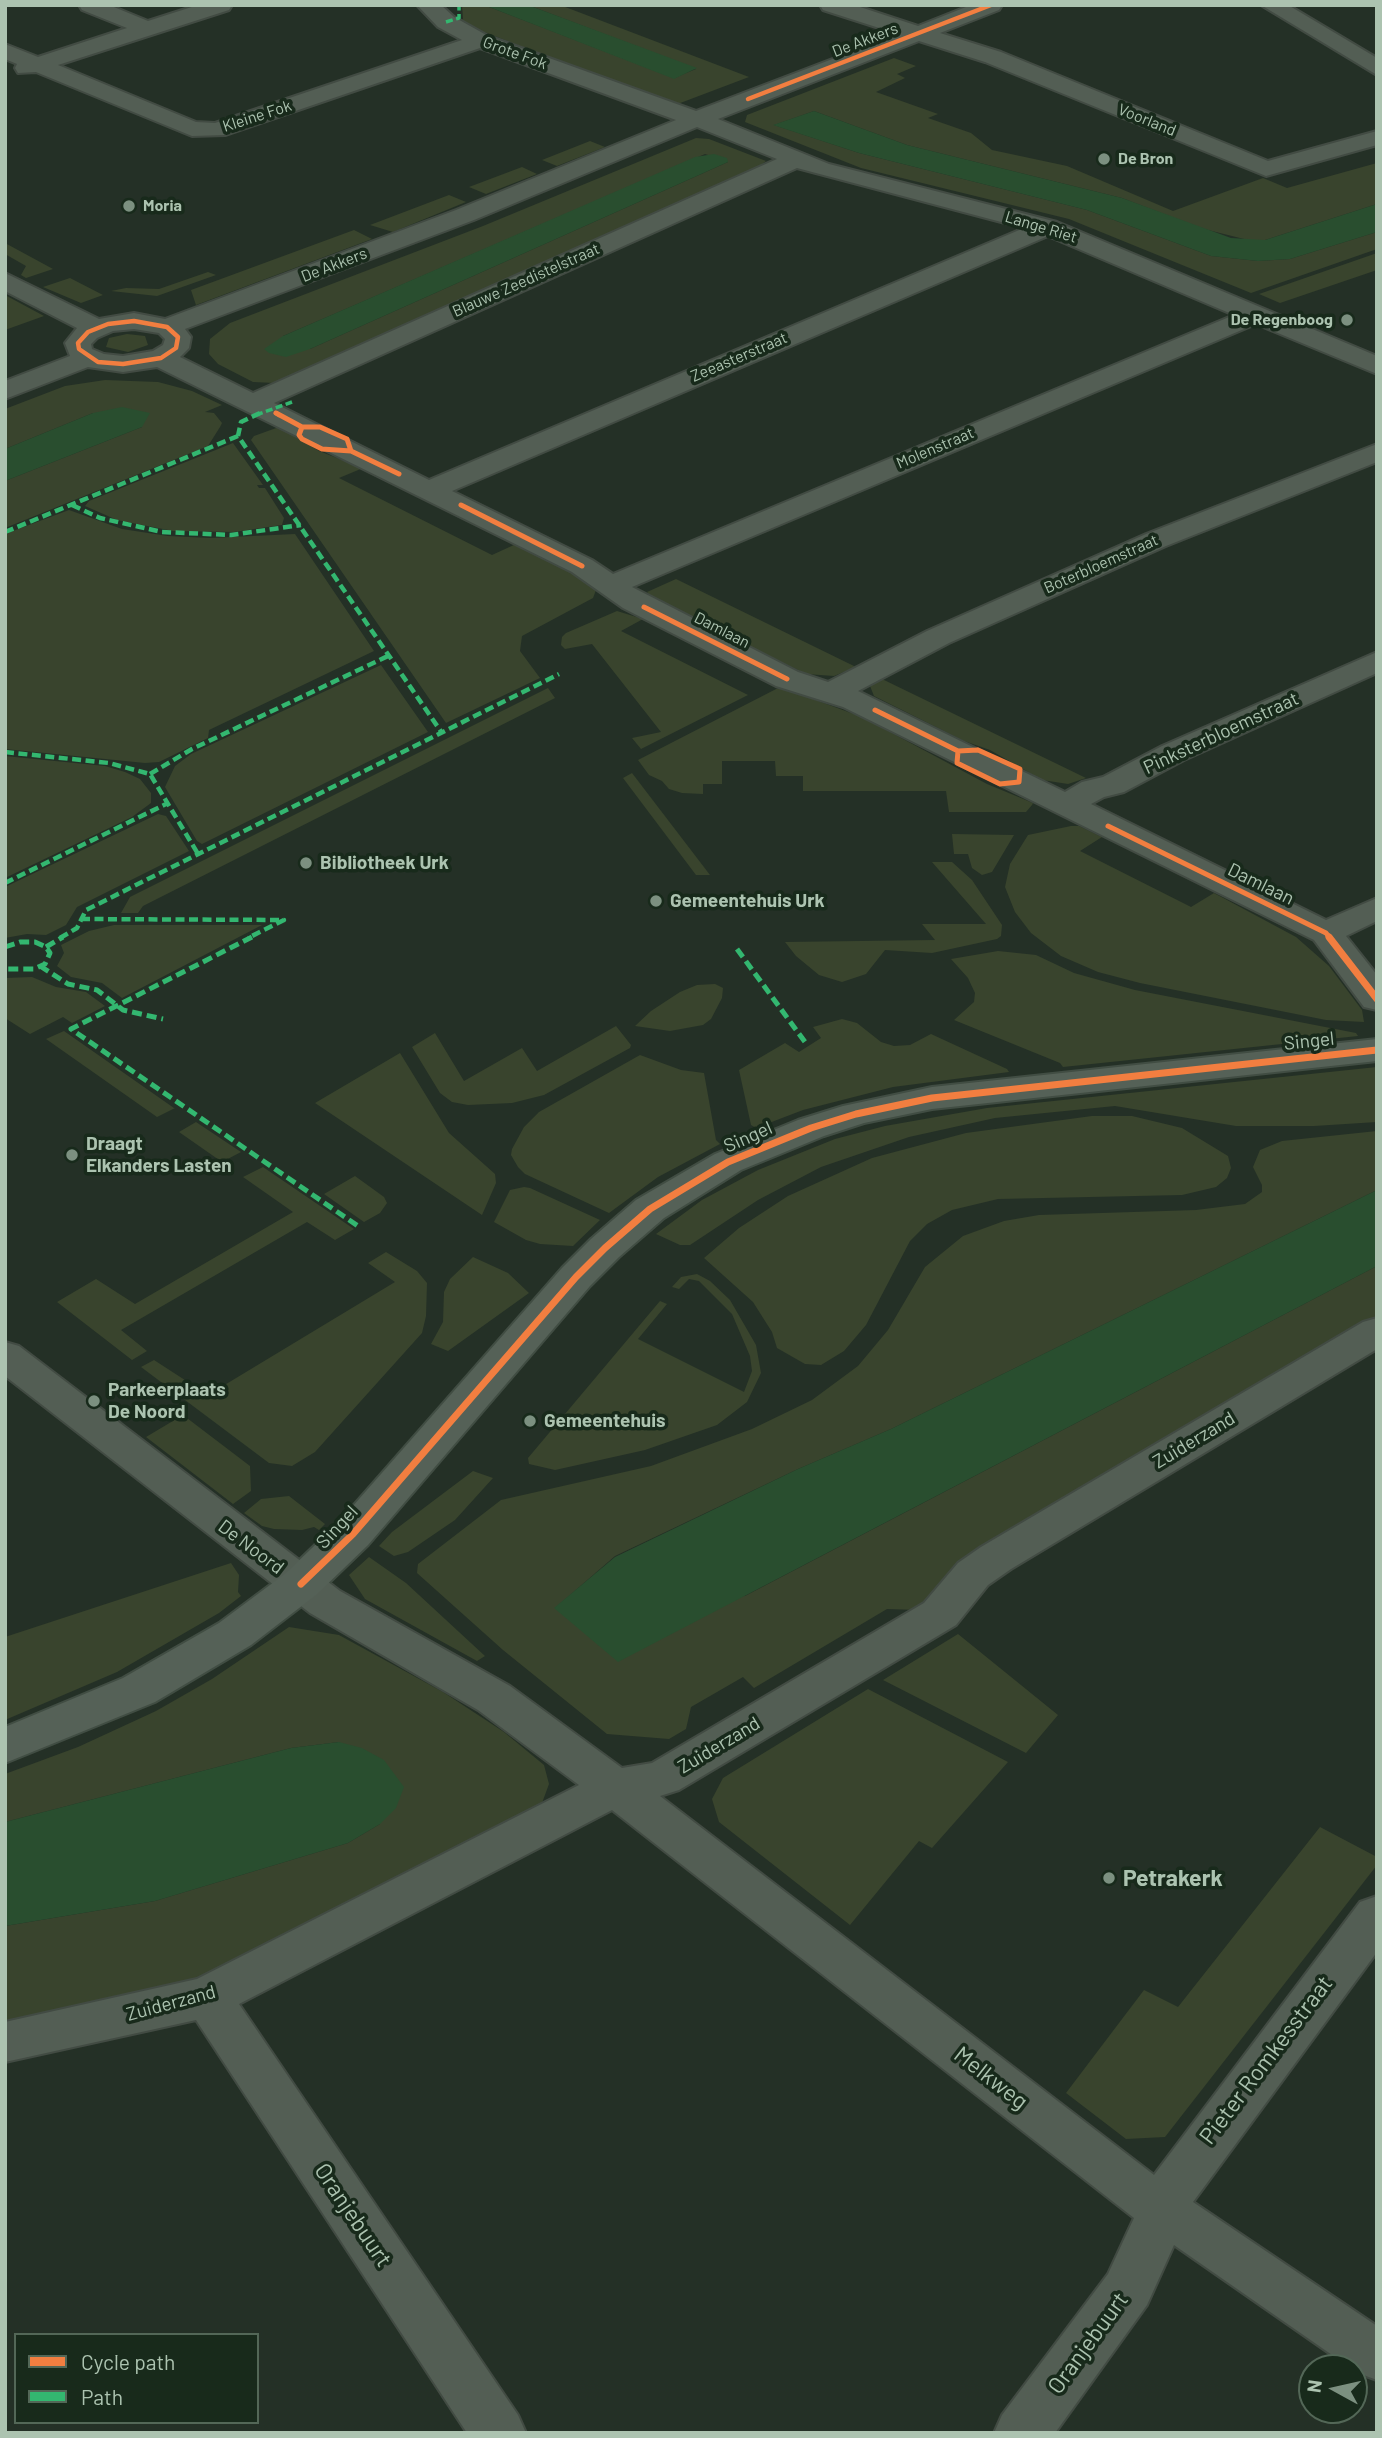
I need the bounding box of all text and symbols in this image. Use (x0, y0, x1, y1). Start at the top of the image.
street label: De Akkers (829, 19, 901, 61)
street label: Grote Fok (480, 33, 550, 73)
street label: Kleine Fok (220, 96, 294, 136)
street label: Voorland (1115, 100, 1179, 140)
place label: De Bron (1118, 149, 1173, 169)
marker: De Bron (1096, 151, 1112, 167)
place label: Moria (143, 196, 182, 216)
marker: Moria (121, 198, 137, 214)
street label: Lange Riet (1003, 207, 1079, 247)
street label: Blauwe Zeedistelstraat (449, 239, 603, 321)
street label: De Akkers (298, 244, 370, 286)
place label: De Regenboog (1231, 310, 1333, 330)
marker: De Regenboog (1339, 312, 1355, 328)
street label: Zeeasterstraat (688, 328, 790, 386)
street label: Molenstraat (893, 423, 977, 473)
street label: Boterbloemstraat (1041, 530, 1161, 598)
street label: Damlaan (691, 608, 753, 652)
street label: Pinksterbloemstraat (1140, 687, 1302, 779)
place label: Bibliotheek Urk (320, 852, 449, 874)
marker: Bibliotheek Urk (298, 855, 314, 871)
street label: Damlaan (1224, 858, 1298, 910)
place label: Gemeentehuis Urk (670, 890, 825, 912)
marker: Gemeentehuis Urk (648, 893, 664, 909)
street label: Singel (1283, 1027, 1335, 1055)
street label: Singel (720, 1116, 776, 1158)
place label: Draagt Elkanders Lasten (86, 1133, 232, 1177)
marker: Draagt Elkanders Lasten (64, 1147, 80, 1163)
place label: Parkeerplaats De Noord (108, 1379, 226, 1423)
marker: Parkeerplaats De Noord (86, 1393, 102, 1409)
street label: Zuiderzand (1149, 1407, 1239, 1473)
place label: Gemeentehuis (544, 1410, 666, 1432)
marker: Gemeentehuis (522, 1413, 538, 1429)
street label: Singel (311, 1501, 363, 1553)
street label: De Noord (214, 1515, 288, 1579)
street label: Zuiderzand (674, 1712, 764, 1778)
place label: Petrakerk (1123, 1864, 1223, 1892)
marker: Petrakerk (1101, 1870, 1117, 1886)
street label: Pieter Romkesstraat (1194, 1970, 1338, 2150)
street label: Zuiderzand (124, 1980, 218, 2026)
street label: Melkweg (949, 2041, 1033, 2115)
street label: Oranjebuurt (308, 2158, 398, 2272)
street label: Oranjebuurt (1042, 2287, 1134, 2399)
legend (14, 2333, 259, 2424)
text: Cycle path (81, 2349, 175, 2374)
north arrow (1298, 2354, 1368, 2424)
text: N (1301, 2378, 1326, 2394)
text: Path (81, 2384, 123, 2409)

